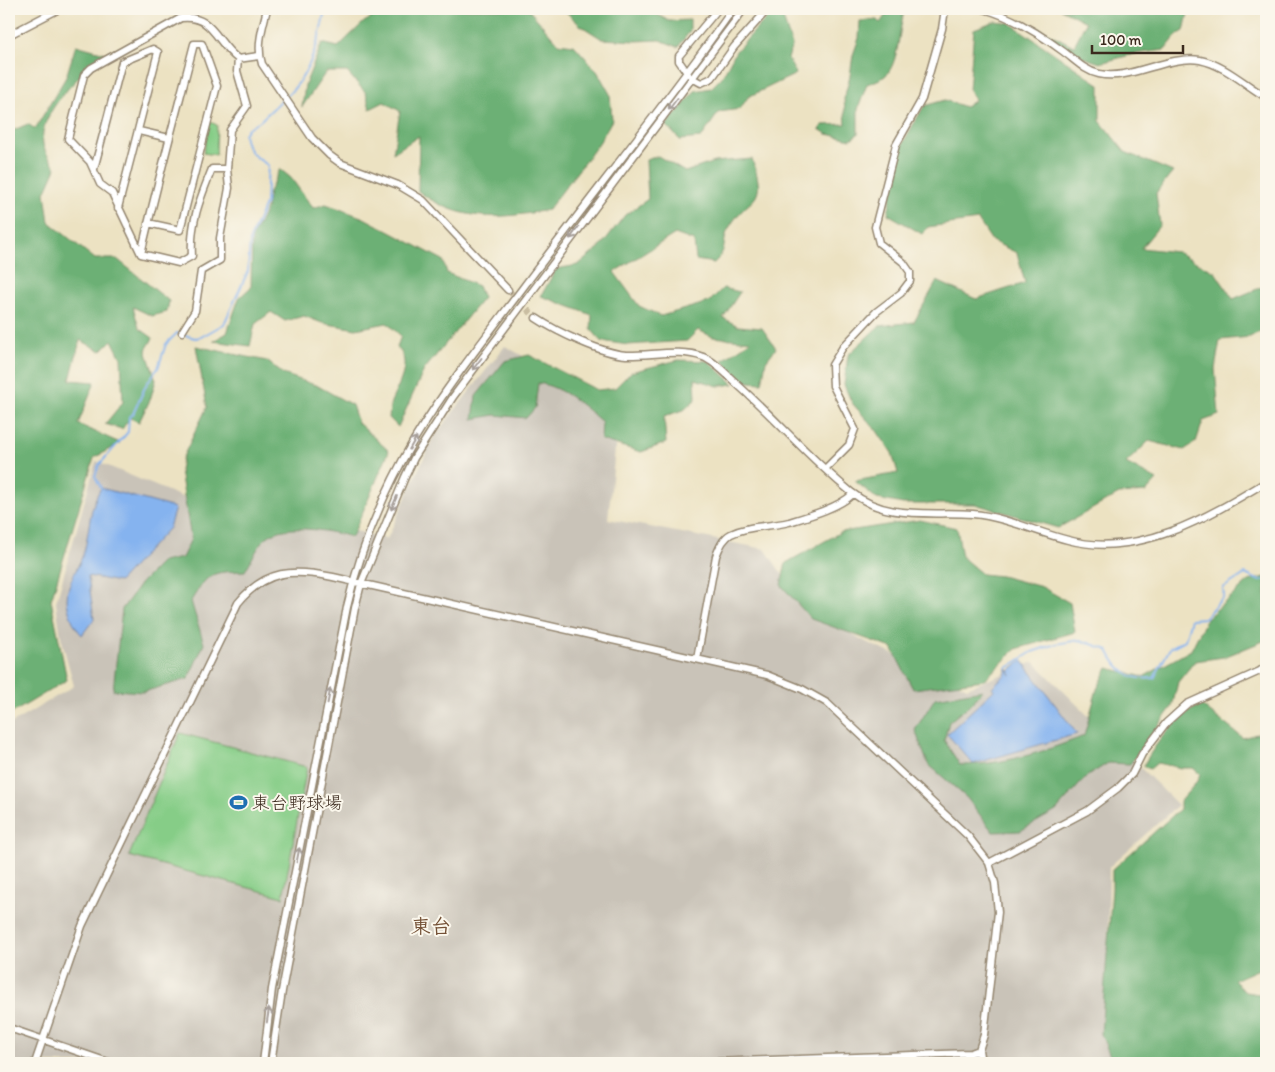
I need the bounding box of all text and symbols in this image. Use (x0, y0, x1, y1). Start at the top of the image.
scale bar (1092, 22, 1184, 54)
text: 100 m (1100, 31, 1142, 49)
one-way arrow (668, 97, 678, 111)
one-way arrow (569, 226, 579, 240)
one-way arrow (472, 357, 483, 370)
one-way arrow (408, 437, 418, 451)
one-way arrow (389, 495, 399, 510)
one-way arrow (325, 688, 334, 704)
place label: 東台野球場 (252, 792, 342, 814)
sports icon: 東台野球場 (228, 793, 248, 813)
one-way arrow (294, 848, 304, 864)
district label: 東台 (411, 914, 451, 938)
one-way arrow (264, 1007, 274, 1023)

